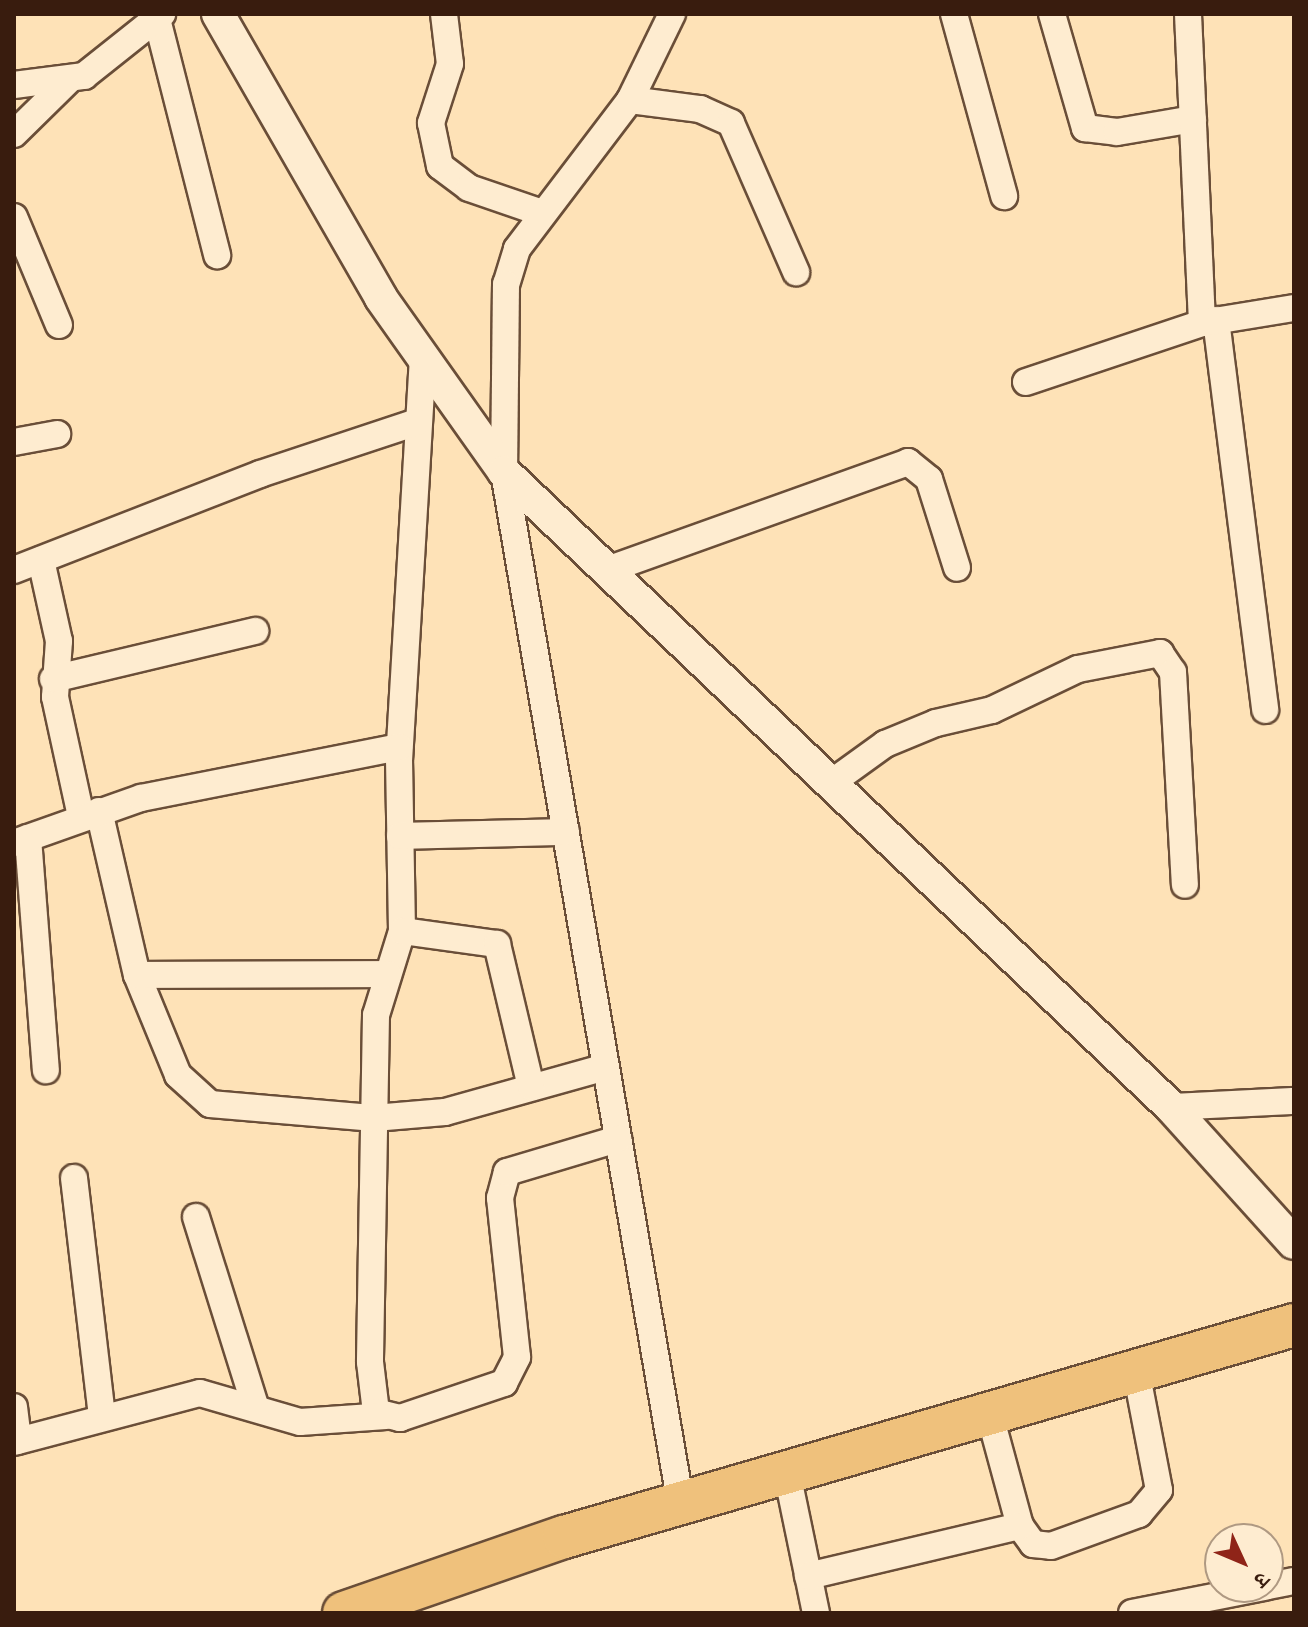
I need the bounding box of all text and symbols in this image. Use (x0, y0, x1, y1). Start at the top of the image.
north arrow (1204, 1523, 1284, 1603)
text: उ (1244, 1563, 1275, 1593)

